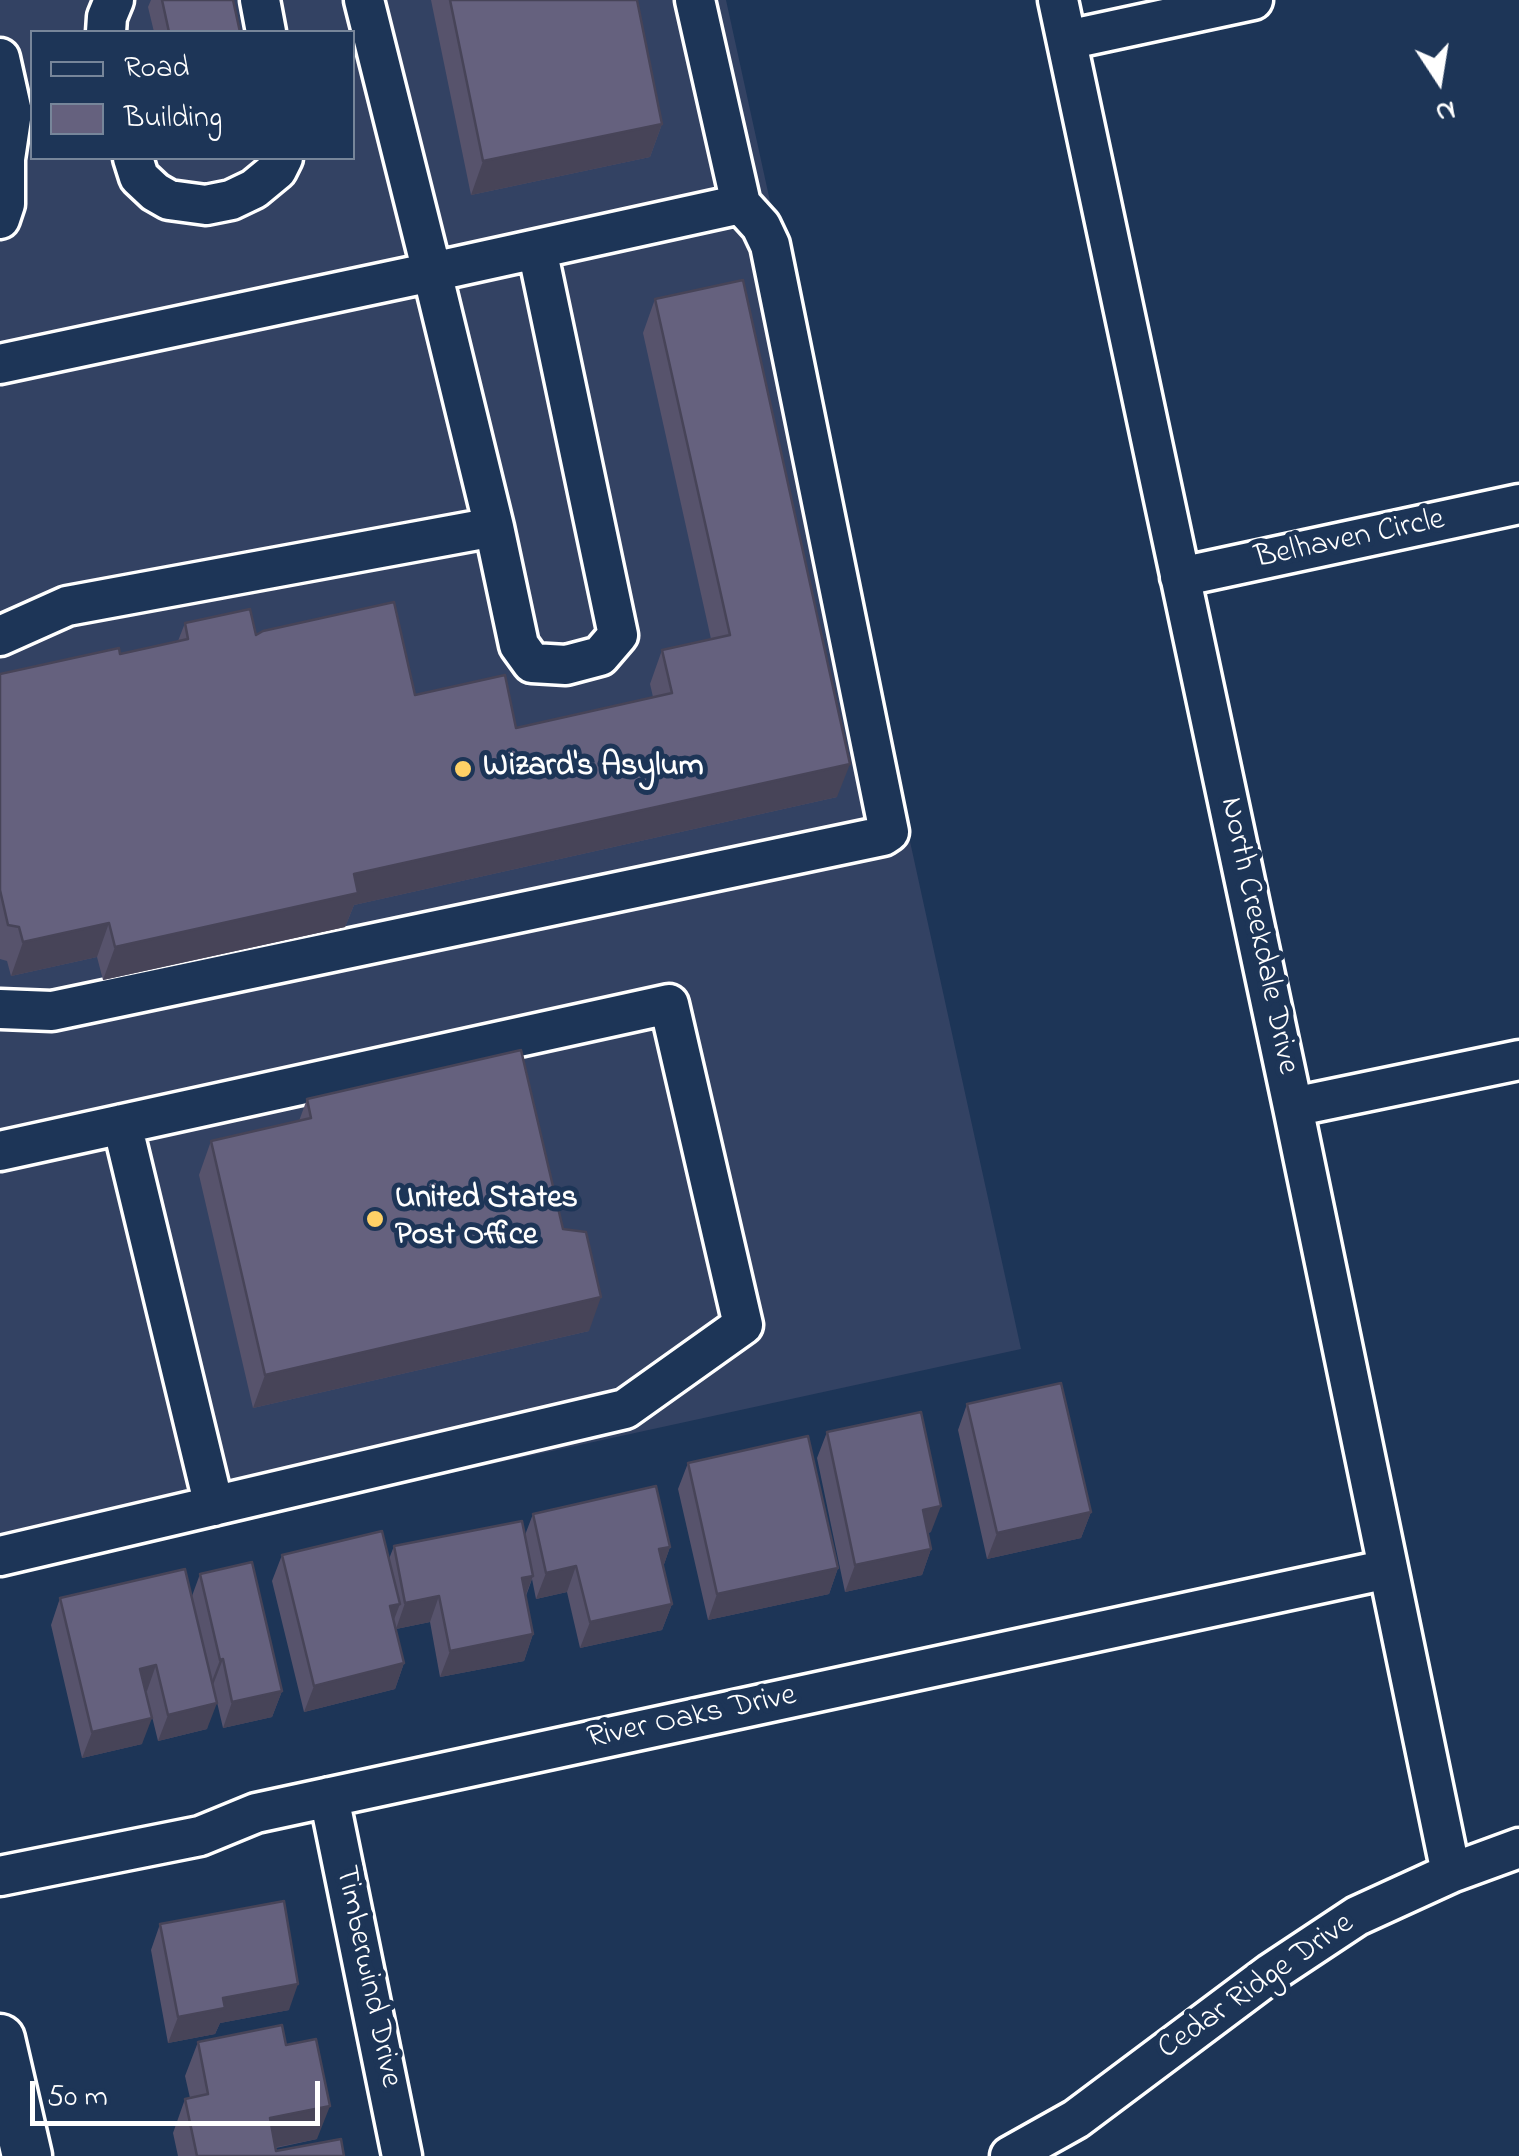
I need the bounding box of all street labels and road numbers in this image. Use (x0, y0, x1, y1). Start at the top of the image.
street label: Belhaven Circle (1252, 502, 1448, 580)
street label: North Creekdale Drive (1209, 794, 1305, 1078)
street label: River Oaks Drive (584, 1678, 800, 1760)
street label: Timberwind Drive (324, 1863, 408, 2091)
street label: Cedar Ridge Drive (1152, 1906, 1362, 2070)

